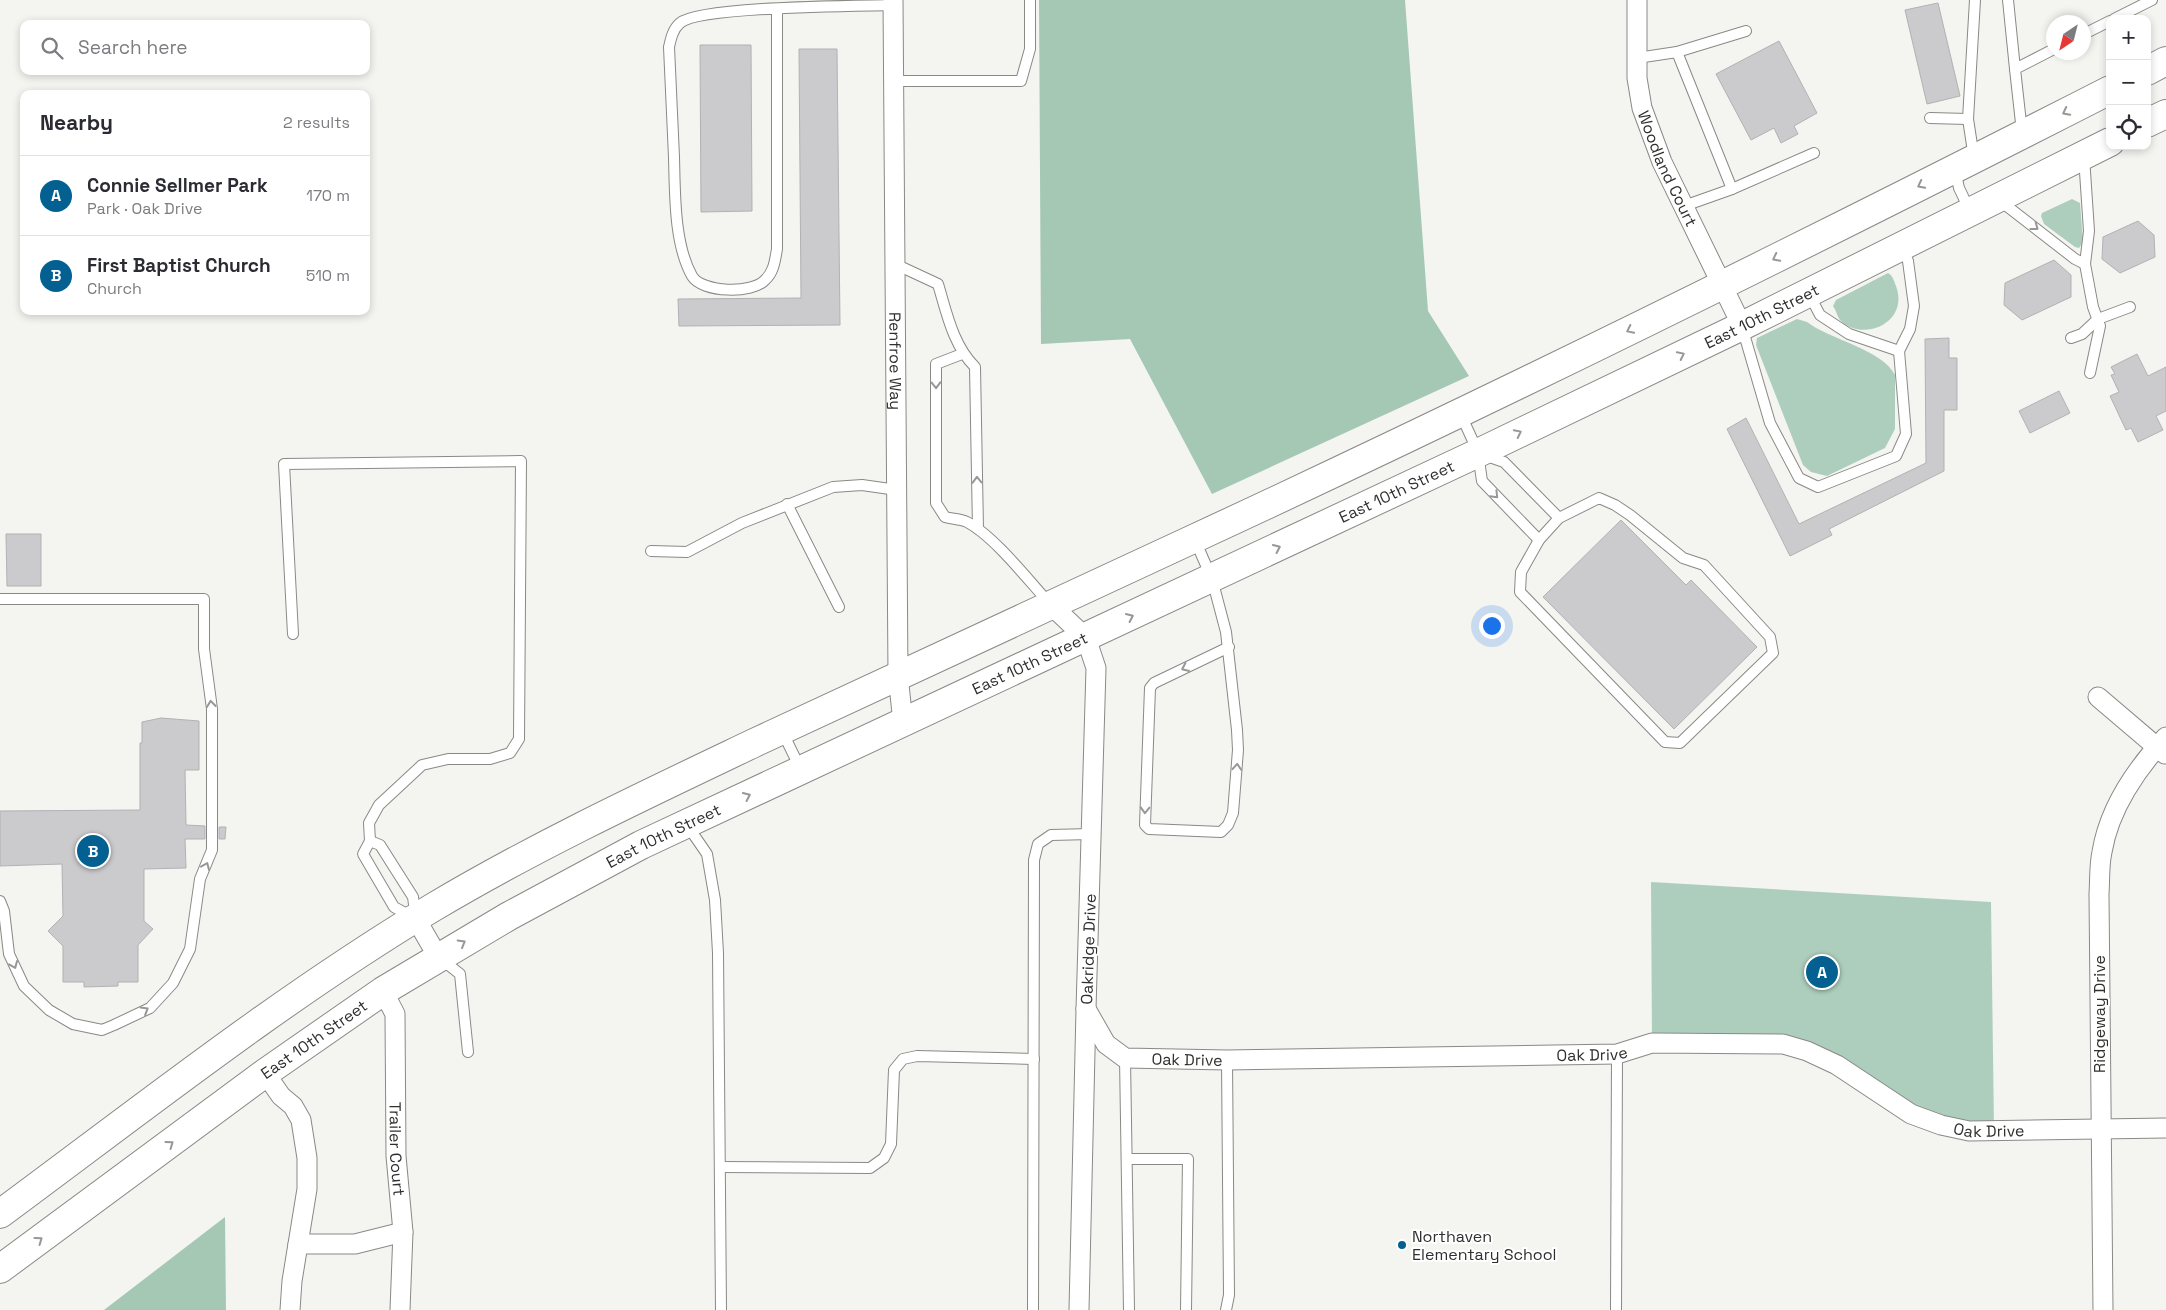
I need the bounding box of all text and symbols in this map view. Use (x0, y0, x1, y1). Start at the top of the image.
north arrow (2046, 15, 2091, 60)
map controls (2106, 15, 2151, 150)
button: + (2106, 15, 2151, 60)
search box (20, 20, 370, 75)
icon: search (38, 34, 66, 62)
text: Search here (78, 35, 188, 60)
button: − (2106, 60, 2151, 105)
button: locate (2106, 105, 2151, 150)
one-way arrow (2063, 106, 2072, 116)
street label: Woodland Court (1633, 108, 1702, 230)
text: Nearby (40, 109, 113, 136)
text: 2 results (283, 112, 350, 133)
text: Connie Sellmer Park (87, 173, 268, 198)
one-way arrow (1917, 179, 1926, 189)
text: A (51, 185, 61, 206)
text: 170 m (306, 185, 350, 206)
text: Park · Oak Drive (87, 198, 202, 219)
one-way arrow (2029, 221, 2039, 230)
one-way arrow (1772, 252, 1781, 262)
text: First Baptist Church (87, 253, 271, 278)
text: B (51, 265, 61, 286)
text: 510 m (306, 265, 350, 286)
text: Church (87, 278, 142, 299)
street label: East 10th Street (1701, 279, 1823, 354)
street label: Renfroe Way (884, 312, 906, 410)
one-way arrow (1626, 324, 1635, 334)
one-way arrow (1675, 352, 1684, 362)
one-way arrow (931, 382, 941, 389)
one-way arrow (1513, 429, 1522, 440)
street label: East 10th Street (1336, 456, 1458, 528)
one-way arrow (972, 476, 982, 484)
one-way arrow (1489, 489, 1498, 498)
one-way arrow (1271, 544, 1280, 554)
one-way arrow (1125, 613, 1134, 624)
your location (1479, 613, 1505, 639)
street label: East 10th Street (969, 627, 1091, 699)
one-way arrow (1181, 662, 1190, 672)
one-way arrow (206, 700, 217, 708)
one-way arrow (1231, 762, 1242, 770)
one-way arrow (742, 791, 751, 802)
street label: East 10th Street (602, 799, 724, 873)
one-way arrow (1140, 806, 1151, 814)
pin: B (77, 832, 109, 870)
one-way arrow (200, 862, 210, 871)
street label: Oakridge Drive (1076, 893, 1101, 1005)
one-way arrow (457, 939, 466, 949)
pin: A (1806, 953, 1838, 991)
street label: Ridgeway Drive (2089, 955, 2110, 1073)
one-way arrow (7, 960, 18, 969)
street label: East 10th Street (257, 995, 371, 1084)
one-way arrow (140, 1006, 149, 1016)
street label: Oak Drive (1556, 1041, 1630, 1066)
street label: Oak Drive (1151, 1049, 1223, 1071)
street label: Trailer Court (385, 1102, 410, 1197)
street label: Oak Drive (1951, 1118, 2025, 1143)
one-way arrow (164, 1141, 173, 1149)
place label: Northaven Elementary School (1412, 1226, 1557, 1265)
one-way arrow (33, 1237, 43, 1246)
marker: Northaven Elementary School (1396, 1239, 1408, 1251)

